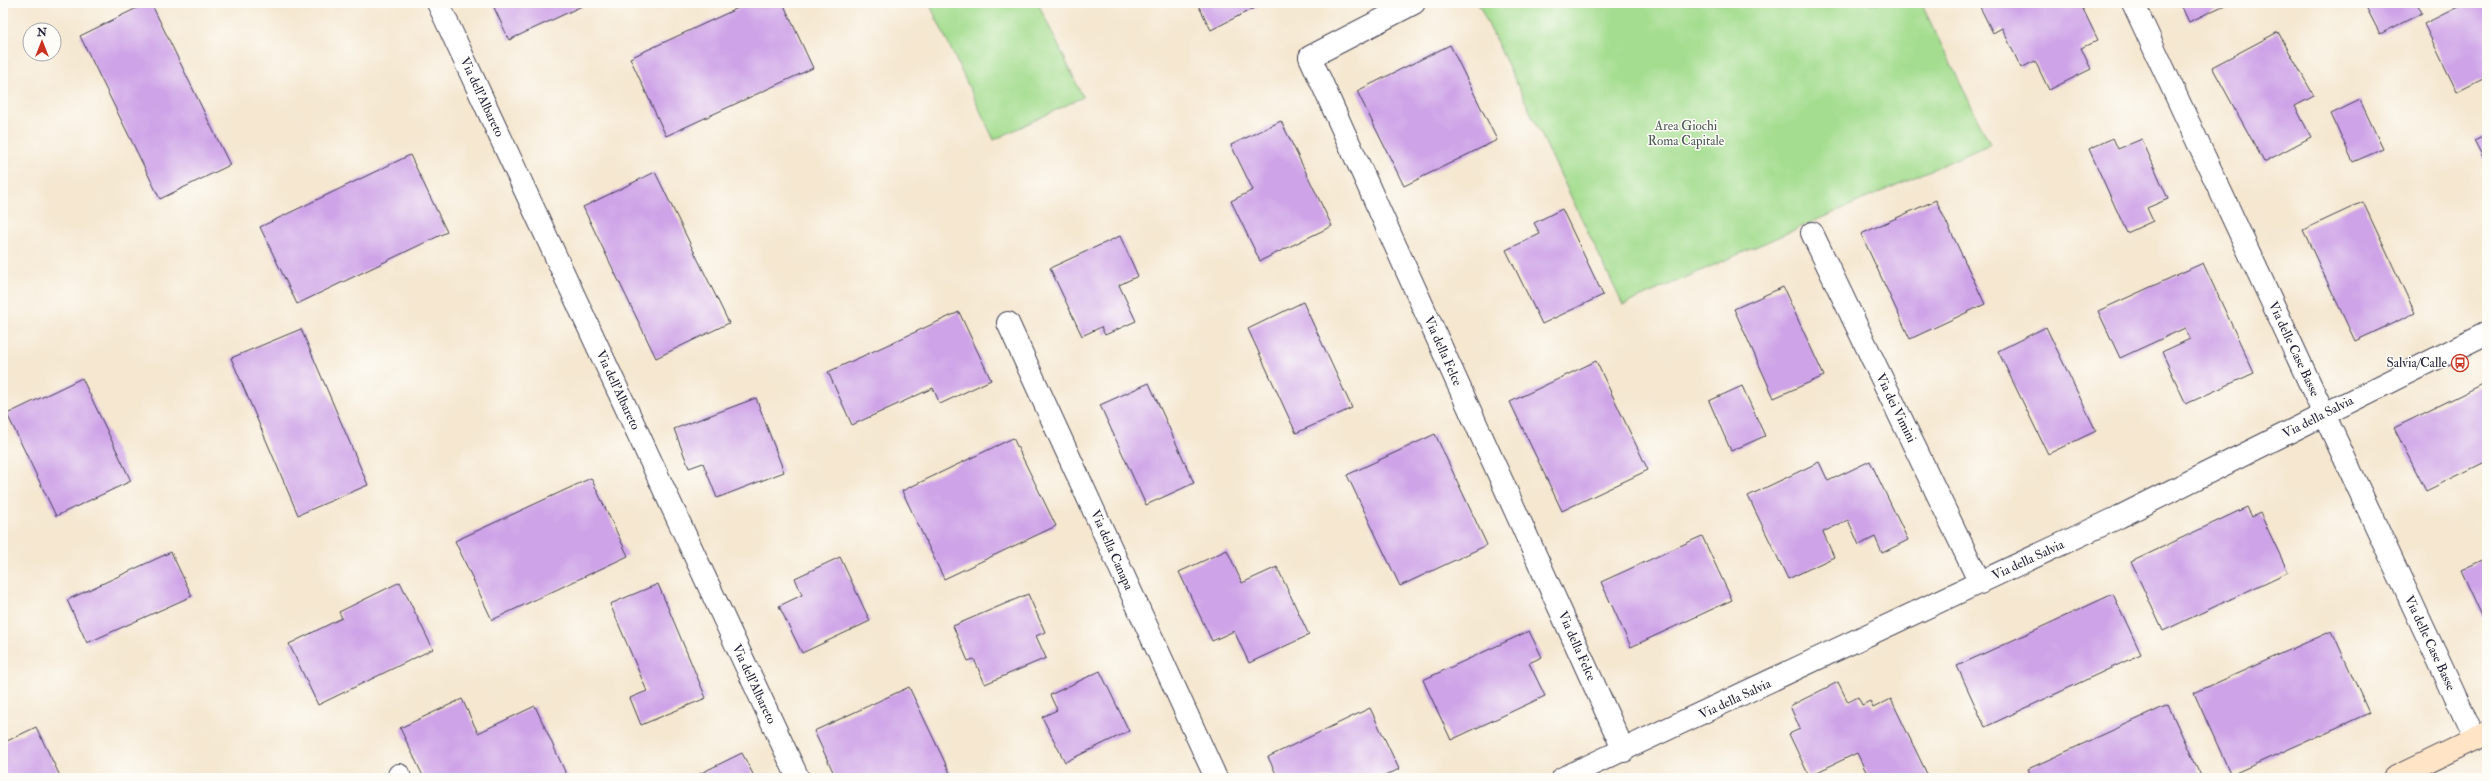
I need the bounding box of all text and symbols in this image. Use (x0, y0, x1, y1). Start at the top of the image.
north arrow (22, 22, 62, 62)
text: N (36, 26, 48, 39)
street label: Via dell'Albareto (457, 55, 507, 139)
park label: Area Giochi Roma Capitale (1648, 118, 1725, 150)
street label: Via delle Case Basse (2265, 299, 2323, 400)
street label: Via della Felce (1421, 314, 1466, 389)
street label: Via dell'Albareto (593, 348, 643, 432)
bus stop icon: Salvia/Calle (2450, 353, 2470, 373)
place label: Salvia/Calle (2387, 355, 2448, 371)
street label: Via dei Vimini (1872, 371, 1920, 446)
street label: Via della Salvia (2280, 392, 2357, 442)
street label: Via della Canapa (1086, 507, 1137, 594)
street label: Via della Salvia (1989, 536, 2067, 584)
street label: Via delle Case Basse (2401, 593, 2459, 694)
street label: Via della Felce (1555, 609, 1600, 684)
street label: Via dell'Albareto (729, 642, 779, 726)
street label: Via della Salvia (1696, 675, 1774, 723)

